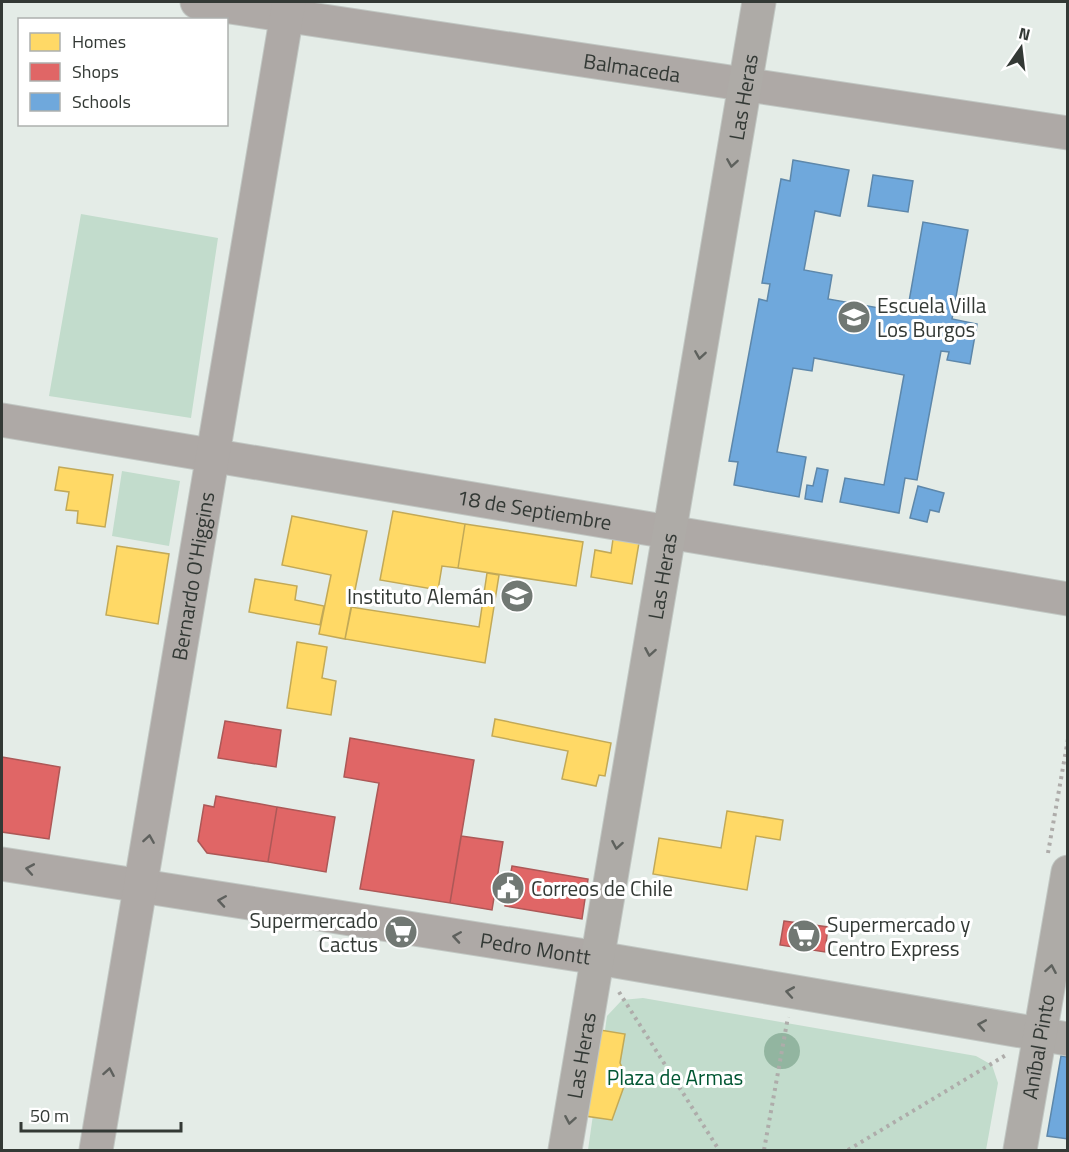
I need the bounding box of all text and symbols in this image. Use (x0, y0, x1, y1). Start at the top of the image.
legend (18, 18, 228, 126)
north arrow (991, 18, 1051, 78)
text: N (1016, 20, 1033, 46)
text: Homes (72, 28, 126, 55)
street label: Balmaceda (581, 44, 683, 91)
street label: Las Heras (720, 51, 766, 143)
text: Shops (72, 58, 119, 85)
text: Schools (72, 88, 131, 115)
one-way arrow (727, 158, 739, 167)
place label: Escuela Villa Los Burgos (877, 289, 987, 345)
school or university icon: Escuela Villa Los Burgos (836, 299, 872, 335)
one-way arrow (694, 350, 707, 360)
street label: 18 de Septiembre (455, 481, 614, 538)
street label: Bernardo O'Higgins (163, 489, 222, 663)
street label: Las Heras (639, 530, 685, 622)
school or university icon: Instituto Alemán (499, 578, 535, 614)
place label: Instituto Alemán (347, 580, 494, 612)
one-way arrow (644, 647, 657, 657)
one-way arrow (143, 834, 155, 843)
one-way arrow (611, 839, 624, 849)
one-way arrow (25, 863, 35, 876)
public building icon: Correos de Chile (490, 870, 526, 906)
place label: Correos de Chile (531, 872, 673, 904)
one-way arrow (218, 895, 227, 907)
place label: Supermercado Cactus (249, 904, 378, 960)
place label: Supermercado y Centro Express (827, 908, 970, 964)
supermarket icon: Supermercado Cactus (383, 914, 419, 950)
supermarket icon: Supermercado y Centro Express (786, 918, 822, 954)
street label: Pedro Montt (478, 924, 594, 973)
one-way arrow (452, 931, 461, 943)
one-way arrow (1044, 964, 1057, 974)
one-way arrow (785, 986, 795, 999)
street label: Aníbal Pinto (1013, 991, 1063, 1102)
street label: Las Heras (558, 1010, 604, 1101)
one-way arrow (977, 1019, 987, 1032)
park label: Plaza de Armas (607, 1061, 743, 1093)
one-way arrow (102, 1068, 115, 1078)
scale bar (21, 1095, 182, 1133)
text: 50 m (30, 1102, 69, 1129)
one-way arrow (564, 1114, 577, 1124)

